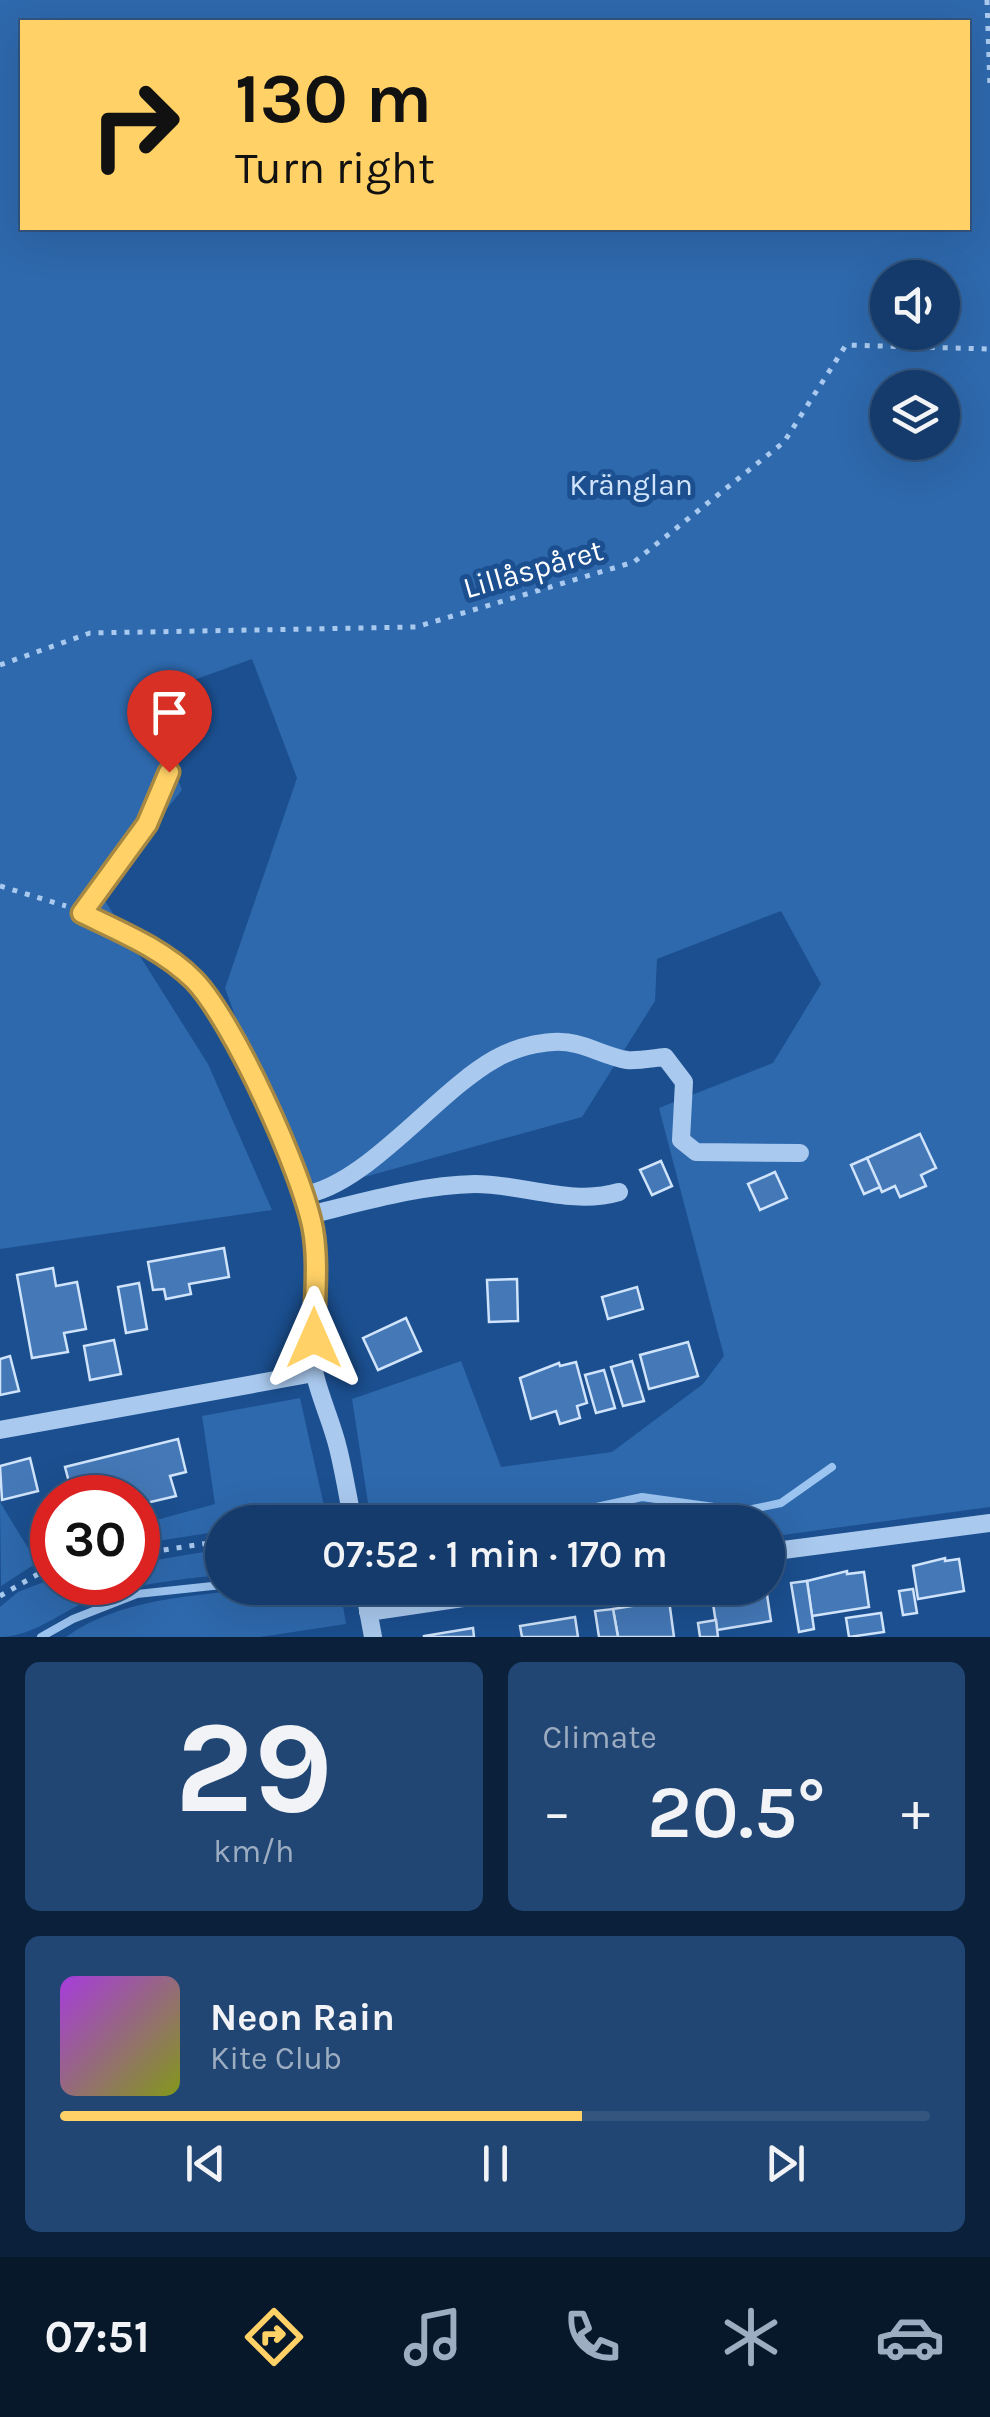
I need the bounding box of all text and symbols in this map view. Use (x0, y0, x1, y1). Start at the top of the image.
text: 130 m (235, 58, 432, 140)
icon: right (70, 60, 200, 190)
text: Turn right (235, 142, 435, 194)
map controls (870, 260, 960, 460)
button: sound (870, 260, 960, 350)
button: layers (870, 370, 960, 460)
park label: Kränglan (569, 467, 693, 503)
street label: Lillåspåret (459, 532, 607, 606)
pin (127, 670, 212, 773)
icon: arrive (142, 685, 197, 740)
position arrow (262, 1286, 366, 1390)
speed limit sign: 30 (30, 1475, 160, 1605)
text: 07:52 · 1 min · 170 m (322, 1532, 668, 1577)
text: 29 (175, 1692, 333, 1844)
text: Climate (543, 1719, 657, 1756)
text: 20.5° (647, 1768, 825, 1856)
text: − (543, 1780, 571, 1844)
text: + (901, 1780, 930, 1844)
text: km/h (213, 1833, 294, 1870)
text: Neon Rain (210, 1995, 395, 2040)
text: Kite Club (210, 2040, 342, 2077)
icon: previous (178, 2136, 233, 2191)
icon: pause (468, 2136, 523, 2191)
icon: next (758, 2136, 813, 2191)
icon: directions (239, 2302, 309, 2372)
icon: music (398, 2302, 468, 2372)
icon: phone (557, 2302, 627, 2372)
icon: climate (716, 2302, 786, 2372)
icon: car (875, 2302, 945, 2372)
text: 07:51 (45, 2311, 150, 2363)

